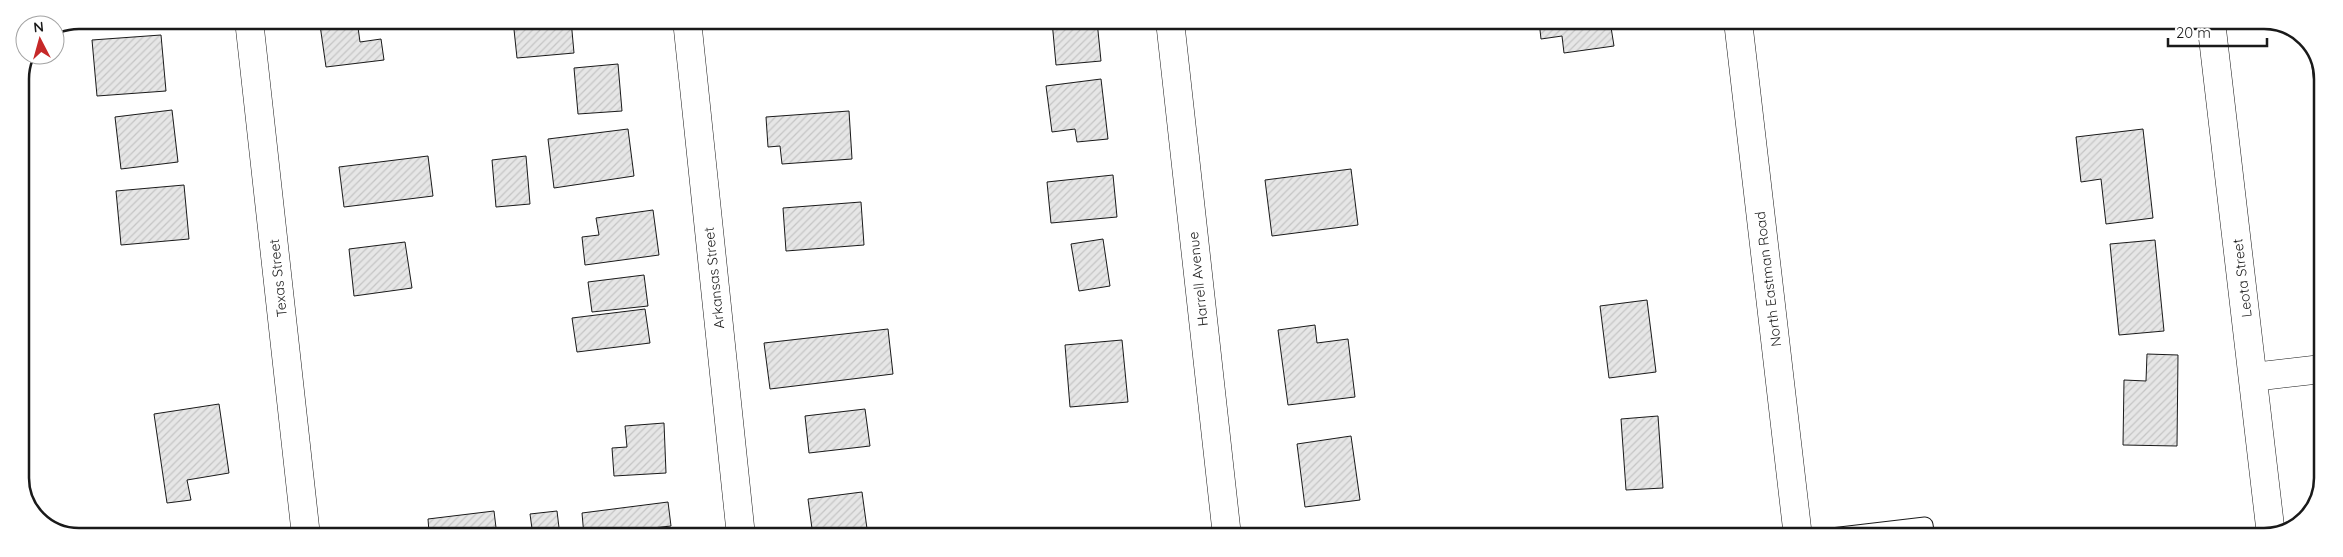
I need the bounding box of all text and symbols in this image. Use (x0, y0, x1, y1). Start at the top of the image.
north arrow (15, 15, 65, 65)
scale bar (2168, 15, 2267, 47)
text: N (33, 18, 45, 37)
text: 20 m (2176, 23, 2211, 42)
street label: North Eastman Road (1751, 210, 1785, 348)
street label: Arkansas Street (700, 226, 728, 330)
street label: Harrell Avenue (1184, 231, 1212, 327)
street label: Leota Street (2228, 237, 2256, 318)
street label: Texas Street (265, 238, 291, 318)

